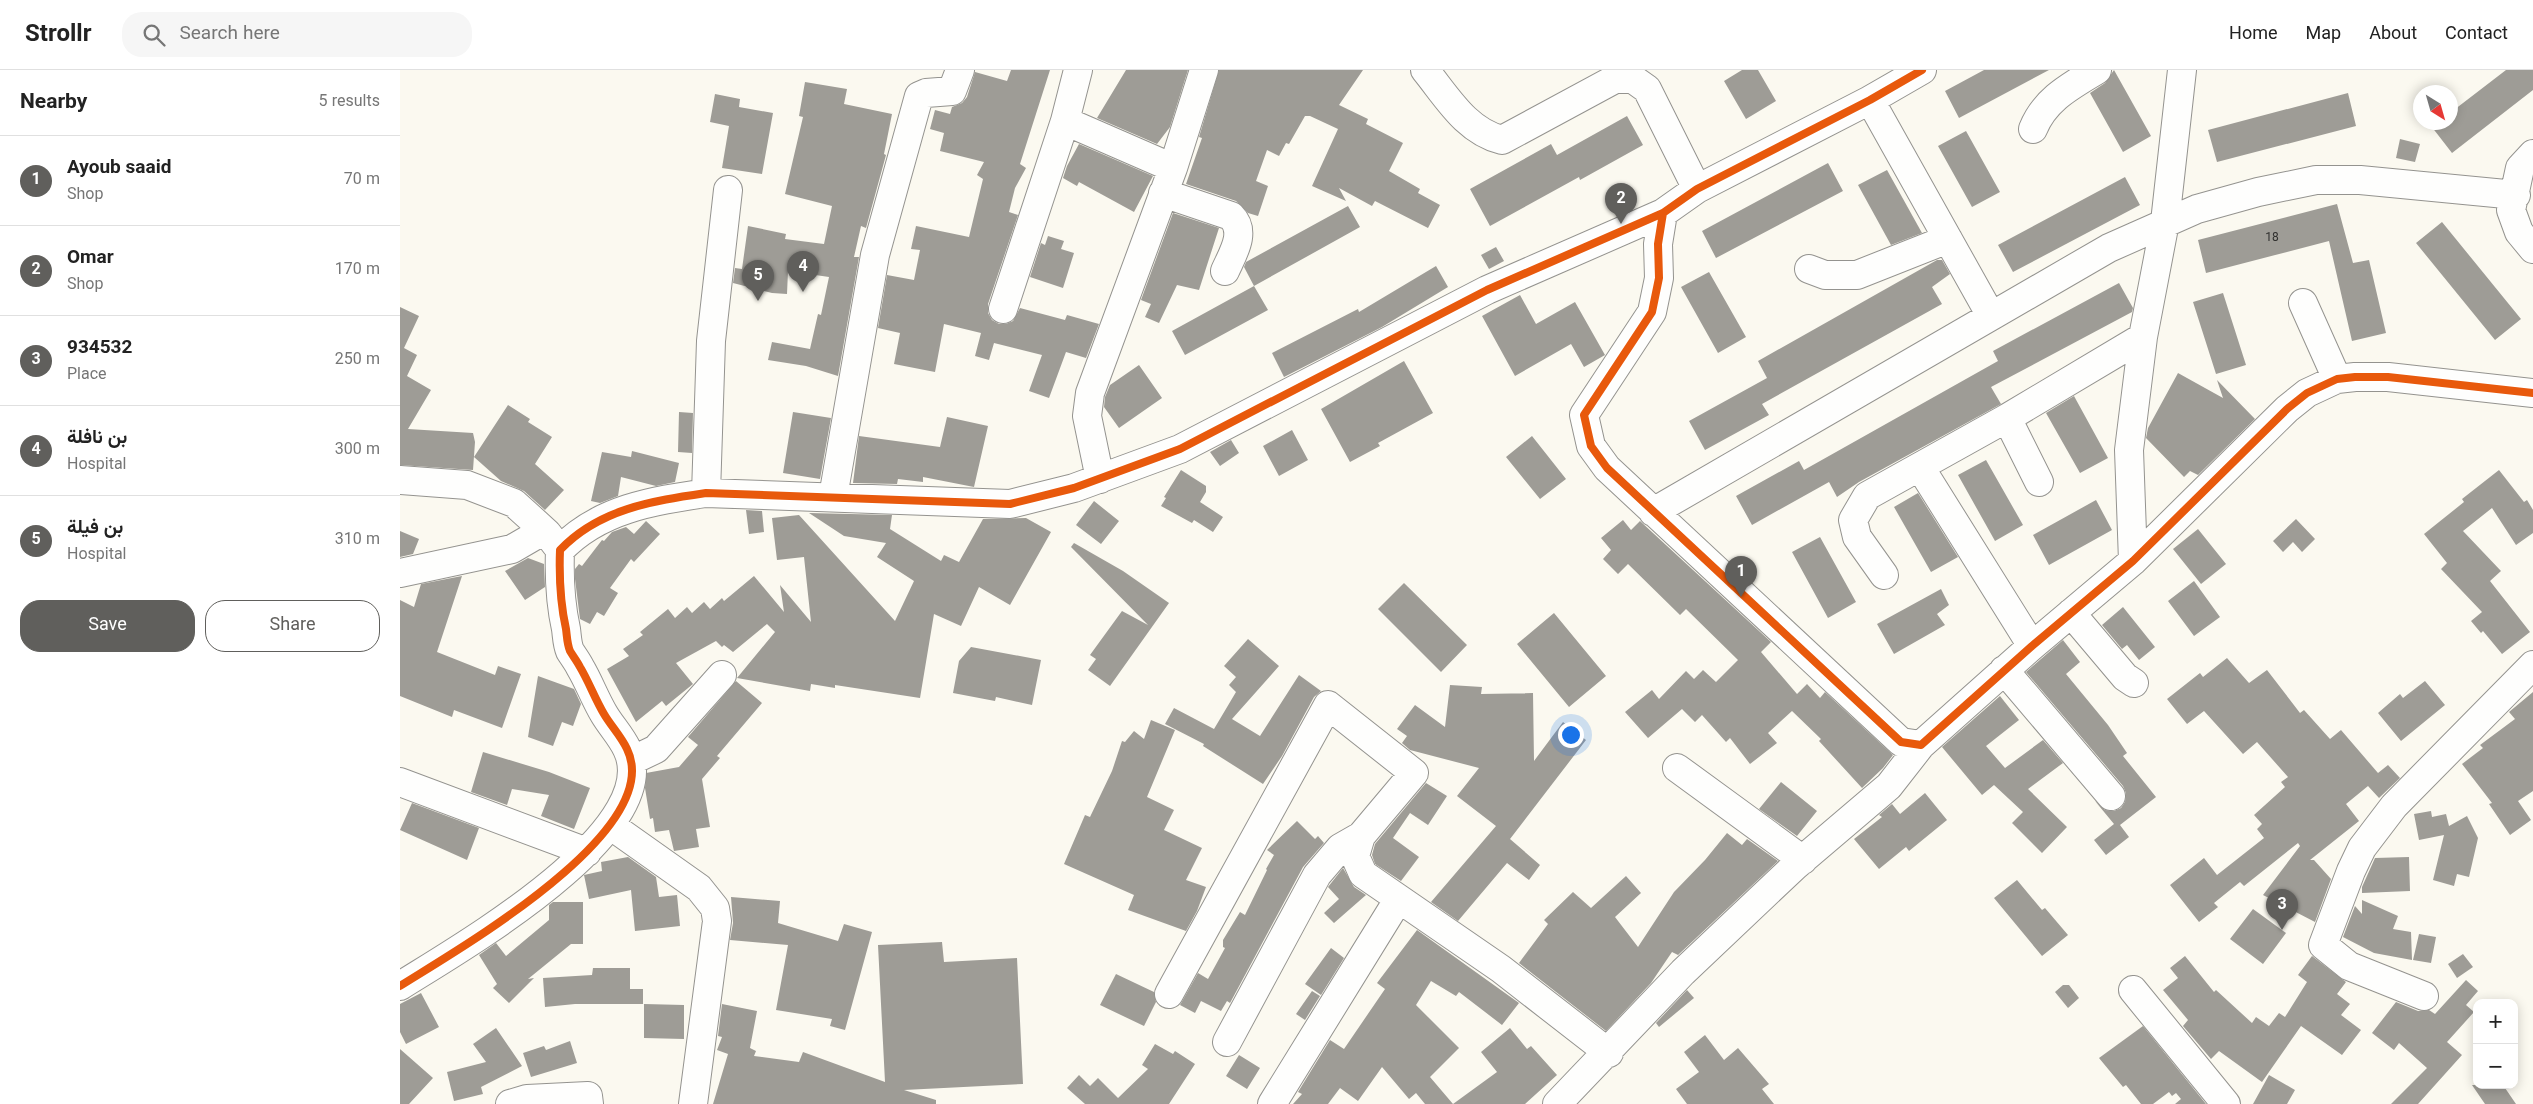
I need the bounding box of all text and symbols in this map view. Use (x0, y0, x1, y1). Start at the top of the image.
search box (122, 12, 472, 57)
text: Strollr (25, 16, 92, 54)
text: Search here (180, 20, 280, 49)
icon: search (140, 21, 168, 49)
text: Home (2229, 21, 2278, 49)
text: Map (2306, 21, 2341, 49)
text: About (2369, 21, 2417, 49)
text: Contact (2445, 21, 2508, 49)
north arrow (2413, 85, 2458, 130)
text: Nearby (20, 86, 87, 119)
text: 5 results (318, 90, 380, 115)
text: Ayoub saaid (67, 154, 171, 183)
text: 1 (31, 168, 41, 193)
text: 70 m (344, 168, 380, 193)
text: Shop (67, 183, 103, 208)
pin: 2 (1605, 183, 1637, 224)
house number: 18 (2265, 229, 2279, 247)
text: Omar (67, 244, 114, 273)
pin: 4 (787, 251, 819, 292)
text: 2 (31, 258, 41, 283)
text: 170 m (335, 258, 380, 283)
pin: 5 (742, 260, 774, 301)
text: Shop (67, 273, 103, 298)
text: 934532 (67, 334, 132, 363)
text: 3 (31, 348, 41, 373)
text: 250 m (335, 348, 380, 373)
text: Place (67, 363, 107, 388)
text: بن نافلة (67, 424, 127, 453)
text: 4 (31, 438, 41, 463)
text: 300 m (335, 438, 380, 463)
text: Hospital (67, 453, 127, 478)
text: بن فيلة (67, 514, 123, 543)
text: 5 (31, 528, 41, 553)
text: 310 m (335, 528, 380, 553)
text: Hospital (67, 543, 127, 568)
pin: 1 (1725, 556, 1757, 597)
button: Save (20, 600, 195, 652)
button: Share (205, 600, 380, 652)
your location (1558, 722, 1584, 748)
pin: 3 (2266, 889, 2298, 930)
map controls (2473, 999, 2518, 1089)
button: + (2473, 999, 2518, 1044)
button: − (2473, 1044, 2518, 1089)

